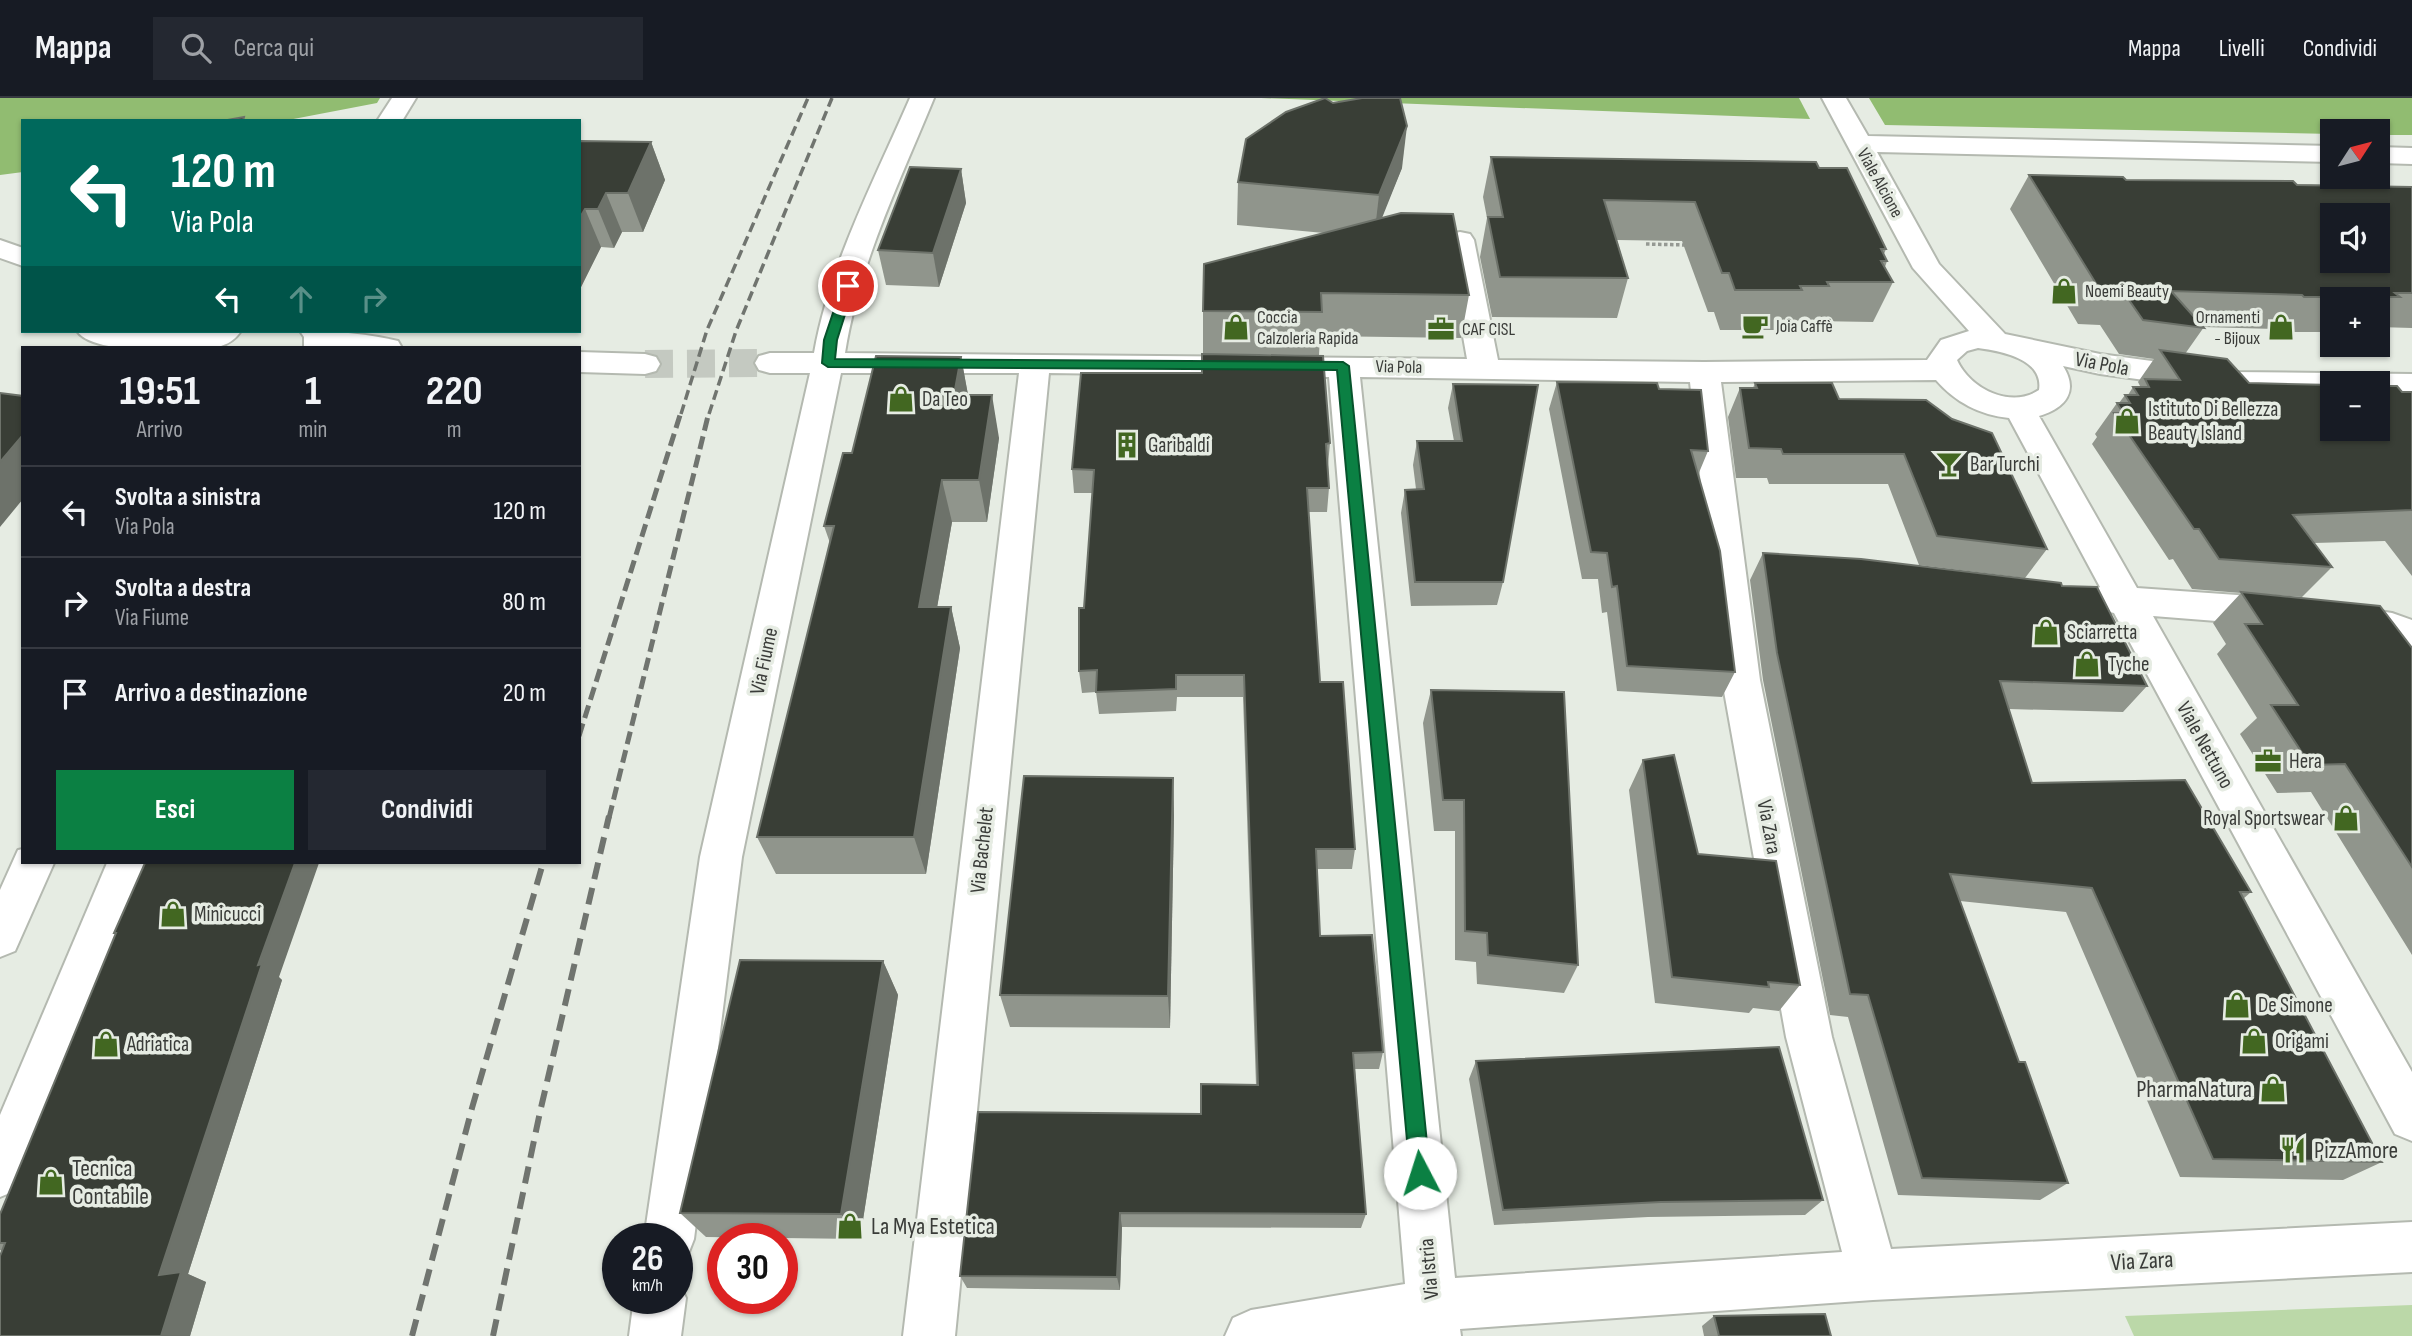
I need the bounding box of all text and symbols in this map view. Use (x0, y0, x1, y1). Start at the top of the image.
search box (153, 17, 643, 80)
text: Mappa (35, 28, 111, 68)
icon: search (177, 29, 215, 67)
text: Cerca qui (233, 33, 314, 64)
text: Mappa (2128, 34, 2181, 63)
text: Livelli (2219, 34, 2265, 63)
text: Condividi (2303, 34, 2377, 63)
north arrow (2320, 119, 2390, 189)
map controls (2320, 119, 2390, 441)
text: 120 m (171, 143, 276, 202)
street label: Viale Alcione (1852, 145, 1908, 221)
icon: left (56, 147, 147, 238)
text: Via Pola (171, 203, 254, 242)
button: sound (2320, 203, 2390, 273)
pin (818, 256, 878, 316)
icon: arrive (829, 267, 867, 305)
shop icon: Noemi Beauty (2049, 276, 2079, 306)
icon: left (209, 280, 247, 318)
icon: ahead (282, 280, 320, 318)
icon: right (355, 280, 393, 318)
place label: Noemi Beauty (2085, 281, 2169, 302)
button: + (2320, 287, 2390, 357)
place label: Coccia Calzoleria Rapida (1257, 307, 1359, 349)
place label: Ornamenti - Bijoux (2196, 307, 2260, 349)
cafe icon: Joia Caffè (1740, 311, 1770, 341)
shop icon: Coccia Calzoleria Rapida (1221, 312, 1251, 342)
shop icon: Ornamenti - Bijoux (2266, 312, 2296, 342)
office icon: CAF CISL (1426, 314, 1456, 344)
place label: Joia Caffè (1775, 316, 1833, 337)
place label: CAF CISL (1462, 319, 1515, 340)
street label: Via Pola (2073, 347, 2131, 381)
street label: Via Pola (1376, 356, 1423, 378)
text: 19:51 (119, 366, 200, 417)
text: 1 (305, 366, 321, 417)
text: 220 (426, 366, 483, 417)
button: − (2320, 371, 2390, 441)
shop icon: Da Teo (886, 384, 916, 414)
place label: Da Teo (922, 387, 968, 412)
place label: Istituto Di Bellezza Beauty Island (2148, 397, 2278, 446)
shop icon: Istituto Di Bellezza Beauty Island (2112, 406, 2142, 436)
text: Arrivo (137, 416, 183, 444)
text: min (298, 416, 327, 444)
text: m (447, 416, 462, 444)
building icon: Garibaldi (1112, 430, 1142, 460)
place label: Garibaldi (1148, 433, 1210, 458)
bar icon: Bar Turchi (1934, 449, 1964, 479)
place label: Bar Turchi (1970, 452, 2040, 477)
text: Svolta a sinistra (115, 482, 261, 513)
icon: left (56, 493, 94, 531)
text: 120 m (493, 496, 546, 527)
text: Via Pola (115, 513, 175, 541)
text: Svolta a destra (115, 573, 251, 604)
icon: right (56, 584, 94, 622)
text: 80 m (502, 587, 546, 618)
text: Via Fiume (115, 604, 189, 632)
shop icon: Sciarretta (2031, 617, 2061, 647)
place label: Sciarretta (2067, 620, 2137, 645)
street label: Via Fiume (745, 625, 783, 697)
shop icon: Tyche (2072, 649, 2102, 679)
place label: Tyche (2108, 652, 2149, 677)
icon: arrive (56, 675, 94, 713)
text: Arrivo a destinazione (115, 678, 308, 709)
text: 20 m (503, 678, 546, 709)
street label: Viale Nettuno (2171, 697, 2239, 793)
office icon: Hera (2253, 746, 2283, 776)
place label: Hera (2289, 749, 2322, 774)
button: Esci (56, 770, 294, 850)
button: Condividi (308, 770, 546, 850)
street label: Via Zara (1751, 798, 1787, 856)
shop icon: Royal Sportswear (2331, 803, 2361, 833)
street label: Via Bachelet (965, 806, 999, 894)
place label: Royal Sportswear (2203, 806, 2325, 831)
shop icon: Minicucci (158, 899, 188, 929)
place label: Minicucci (194, 902, 261, 927)
shop icon: De Simone (2222, 990, 2252, 1020)
place label: De Simone (2258, 993, 2333, 1018)
shop icon: Origami (2239, 1026, 2269, 1056)
shop icon: Adriatica (91, 1029, 121, 1059)
place label: Origami (2275, 1029, 2329, 1054)
place label: Adriatica (126, 1032, 189, 1057)
shop icon: PharmaNatura (2258, 1074, 2288, 1104)
place label: PharmaNatura (2136, 1075, 2252, 1104)
restaurant icon: PizzAmore (2278, 1135, 2308, 1165)
position arrow (1383, 1136, 1457, 1210)
place label: PizzAmore (2314, 1136, 2398, 1165)
place label: Tecnica Contabile (72, 1154, 149, 1211)
shop icon: Tecnica Contabile (36, 1167, 66, 1197)
shop icon: La Mya Estetica (835, 1211, 865, 1241)
place label: La Mya Estetica (871, 1212, 995, 1241)
speed limit sign: 30 (707, 1223, 798, 1314)
text: 26 (632, 1238, 663, 1281)
street label: Via Istria (1414, 1238, 1444, 1300)
street label: Via Zara (2110, 1245, 2174, 1277)
text: km/h (632, 1275, 663, 1296)

